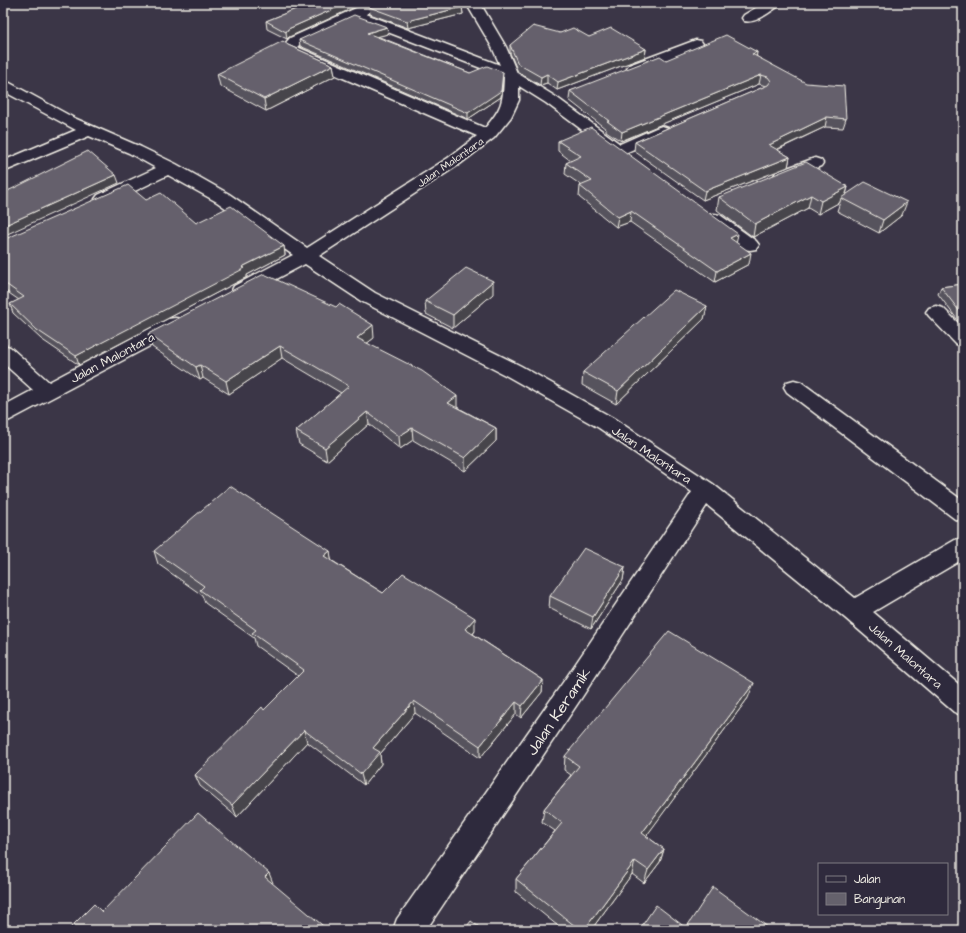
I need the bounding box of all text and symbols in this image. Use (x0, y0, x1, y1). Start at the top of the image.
street label: Jalan Malontara (414, 134, 487, 191)
street label: Jalan Malontara (67, 328, 158, 388)
street label: Jalan Malontara (608, 421, 695, 488)
street label: Jalan Malontara (864, 619, 947, 693)
street label: Jalan Keramik (521, 663, 596, 760)
legend (818, 863, 948, 915)
text: Jalan (854, 871, 880, 888)
text: Bangunan (854, 891, 905, 909)

